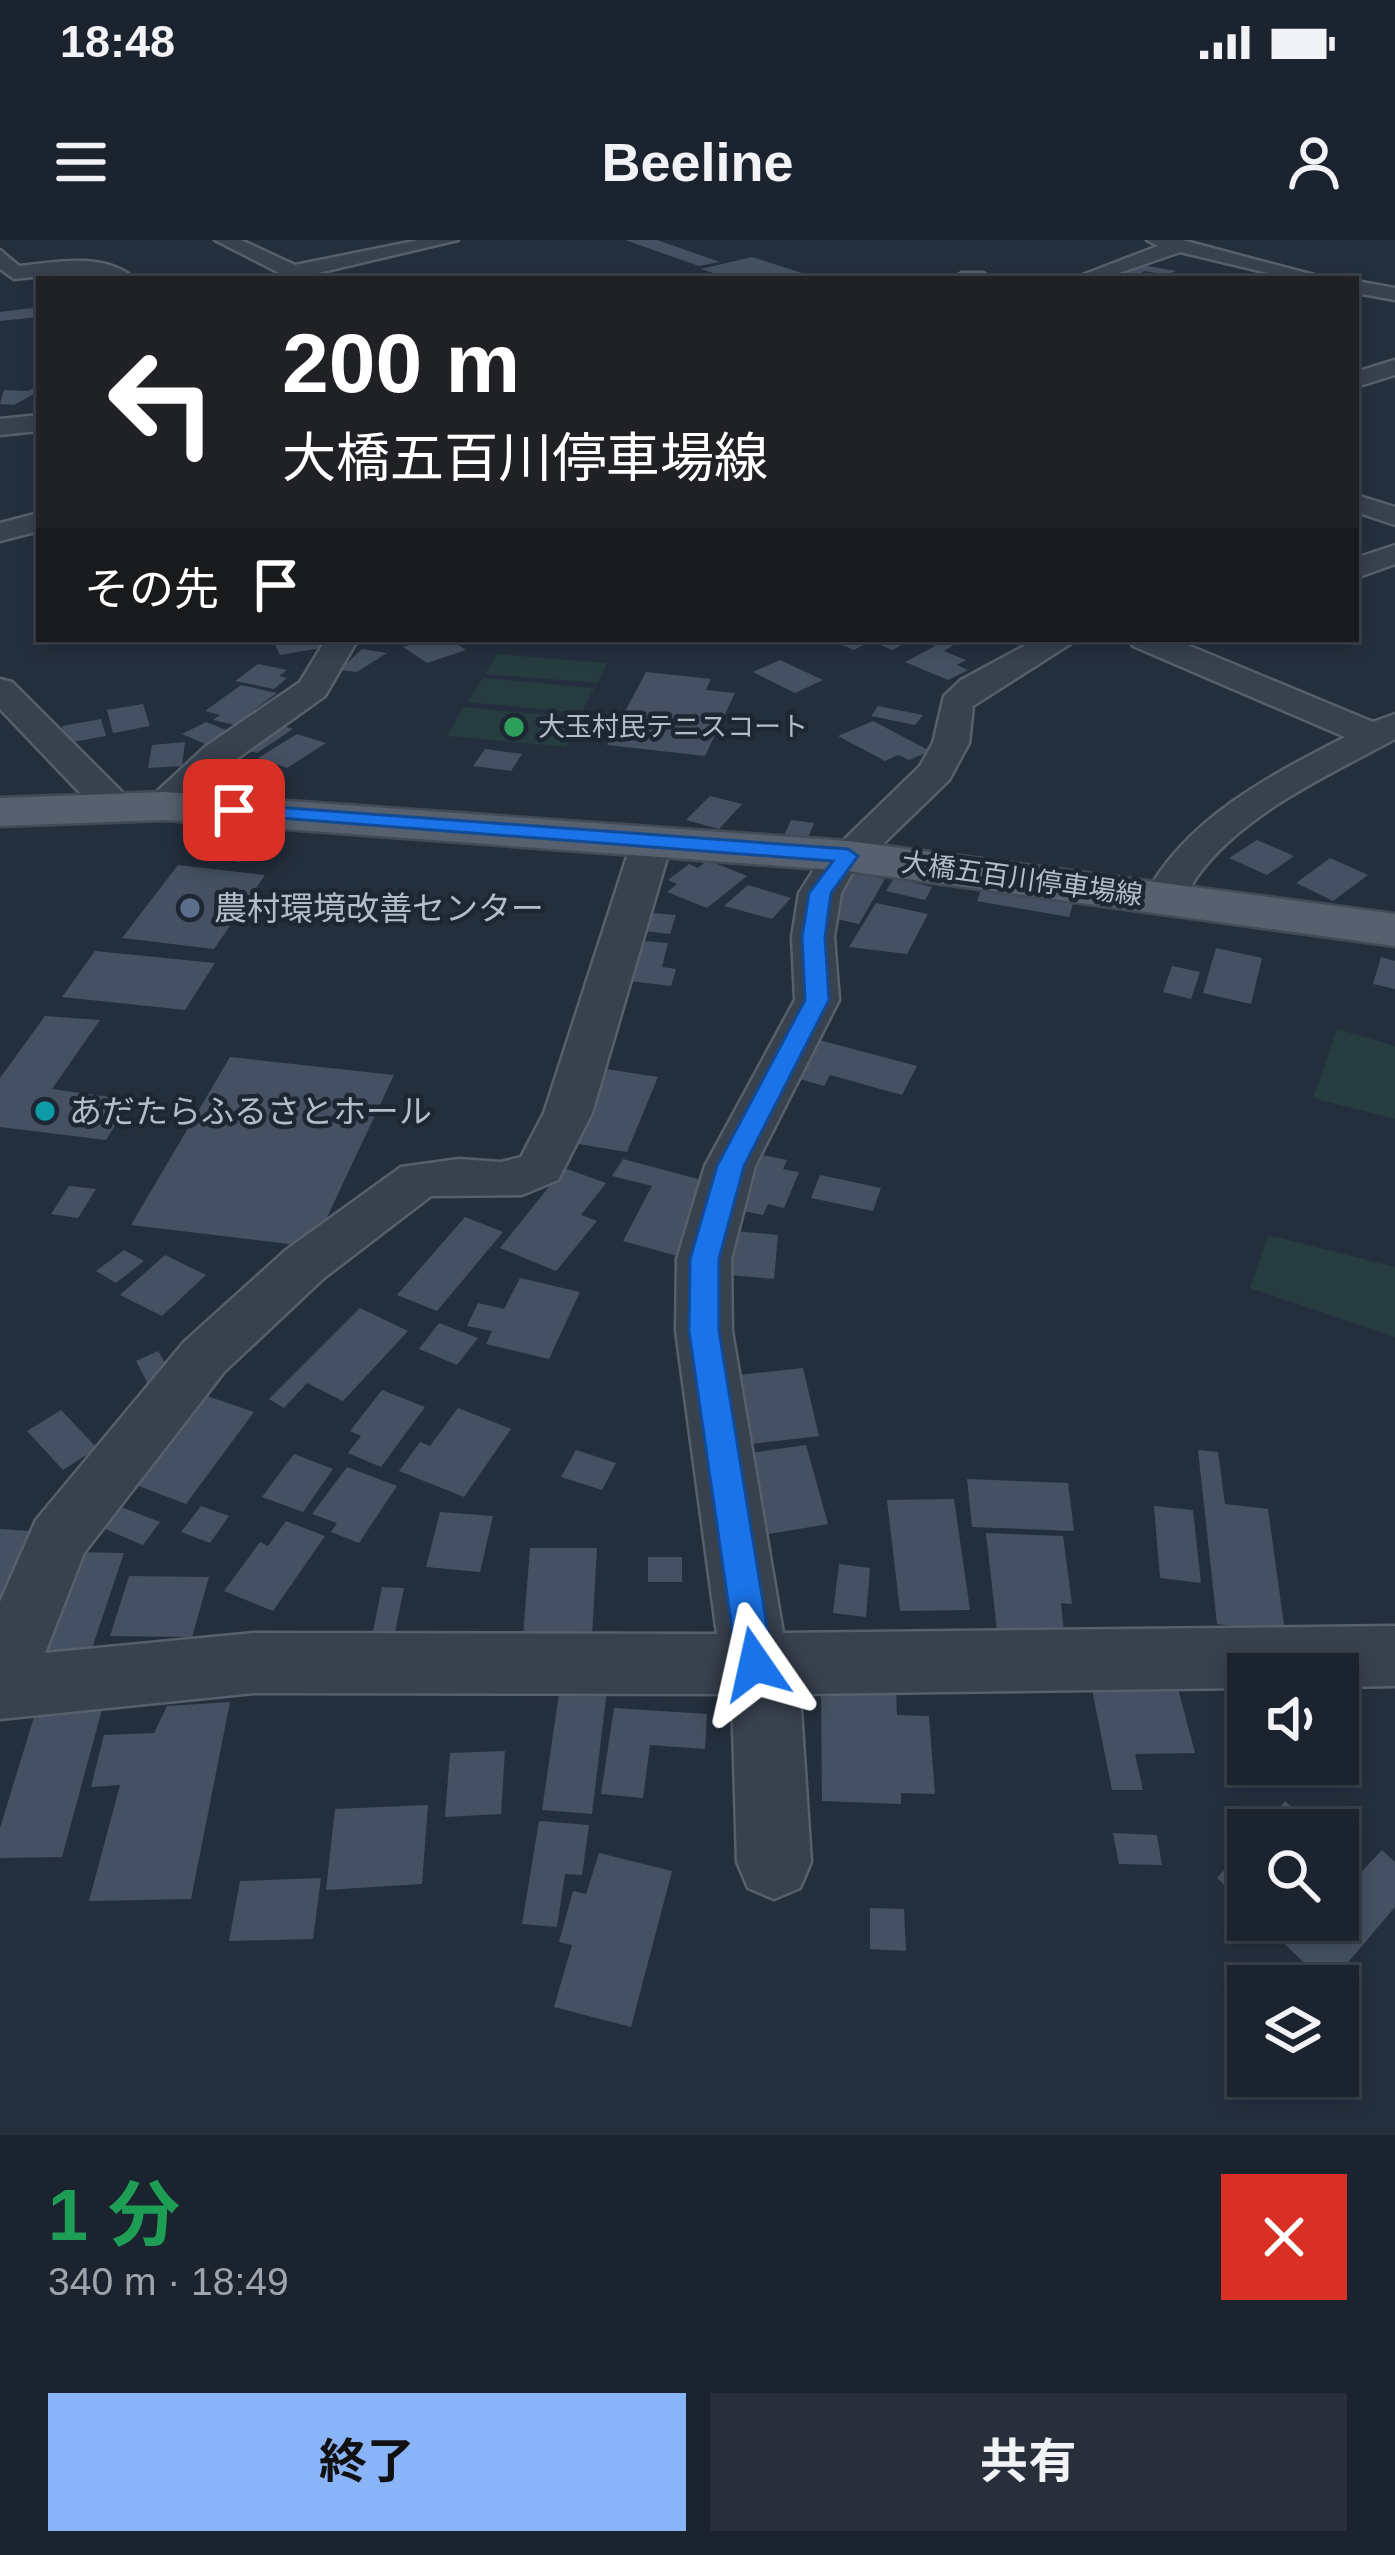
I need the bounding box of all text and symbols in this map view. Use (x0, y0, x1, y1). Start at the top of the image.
text: 18:48 (60, 16, 175, 67)
icon: menu (48, 129, 114, 195)
icon: person (1281, 129, 1347, 195)
text: Beeline (601, 132, 794, 192)
text: 200 m (282, 316, 520, 410)
icon: left (84, 324, 240, 480)
text: 大橋五百川停車場線 (282, 428, 768, 488)
icon: arrive (243, 552, 309, 618)
text: その先 (84, 564, 219, 615)
place label: 大玉村民テニスコート (538, 712, 808, 742)
marker: 大玉村民テニスコート (501, 714, 527, 740)
pin (183, 759, 285, 861)
icon: arrive (201, 777, 267, 843)
street label: 大橋五百川停車場線 (900, 847, 1144, 911)
place label: 農村環境改善センター (214, 890, 544, 927)
marker: 農村環境改善センター (177, 895, 203, 921)
place label: あだたらふるさとホール (69, 1093, 432, 1130)
marker: あだたらふるさとホール (32, 1098, 58, 1124)
position arrow (692, 1601, 818, 1727)
map controls (1227, 1653, 1359, 2097)
button: sound (1227, 1653, 1359, 1785)
button: search (1227, 1809, 1359, 1941)
button: layers (1227, 1965, 1359, 2097)
button: close (1221, 2174, 1347, 2300)
text: 1 分 (48, 2175, 180, 2255)
text: 340 m · 18:49 (48, 2260, 289, 2303)
button: 終了 (48, 2393, 686, 2531)
button: 共有 (710, 2393, 1347, 2531)

